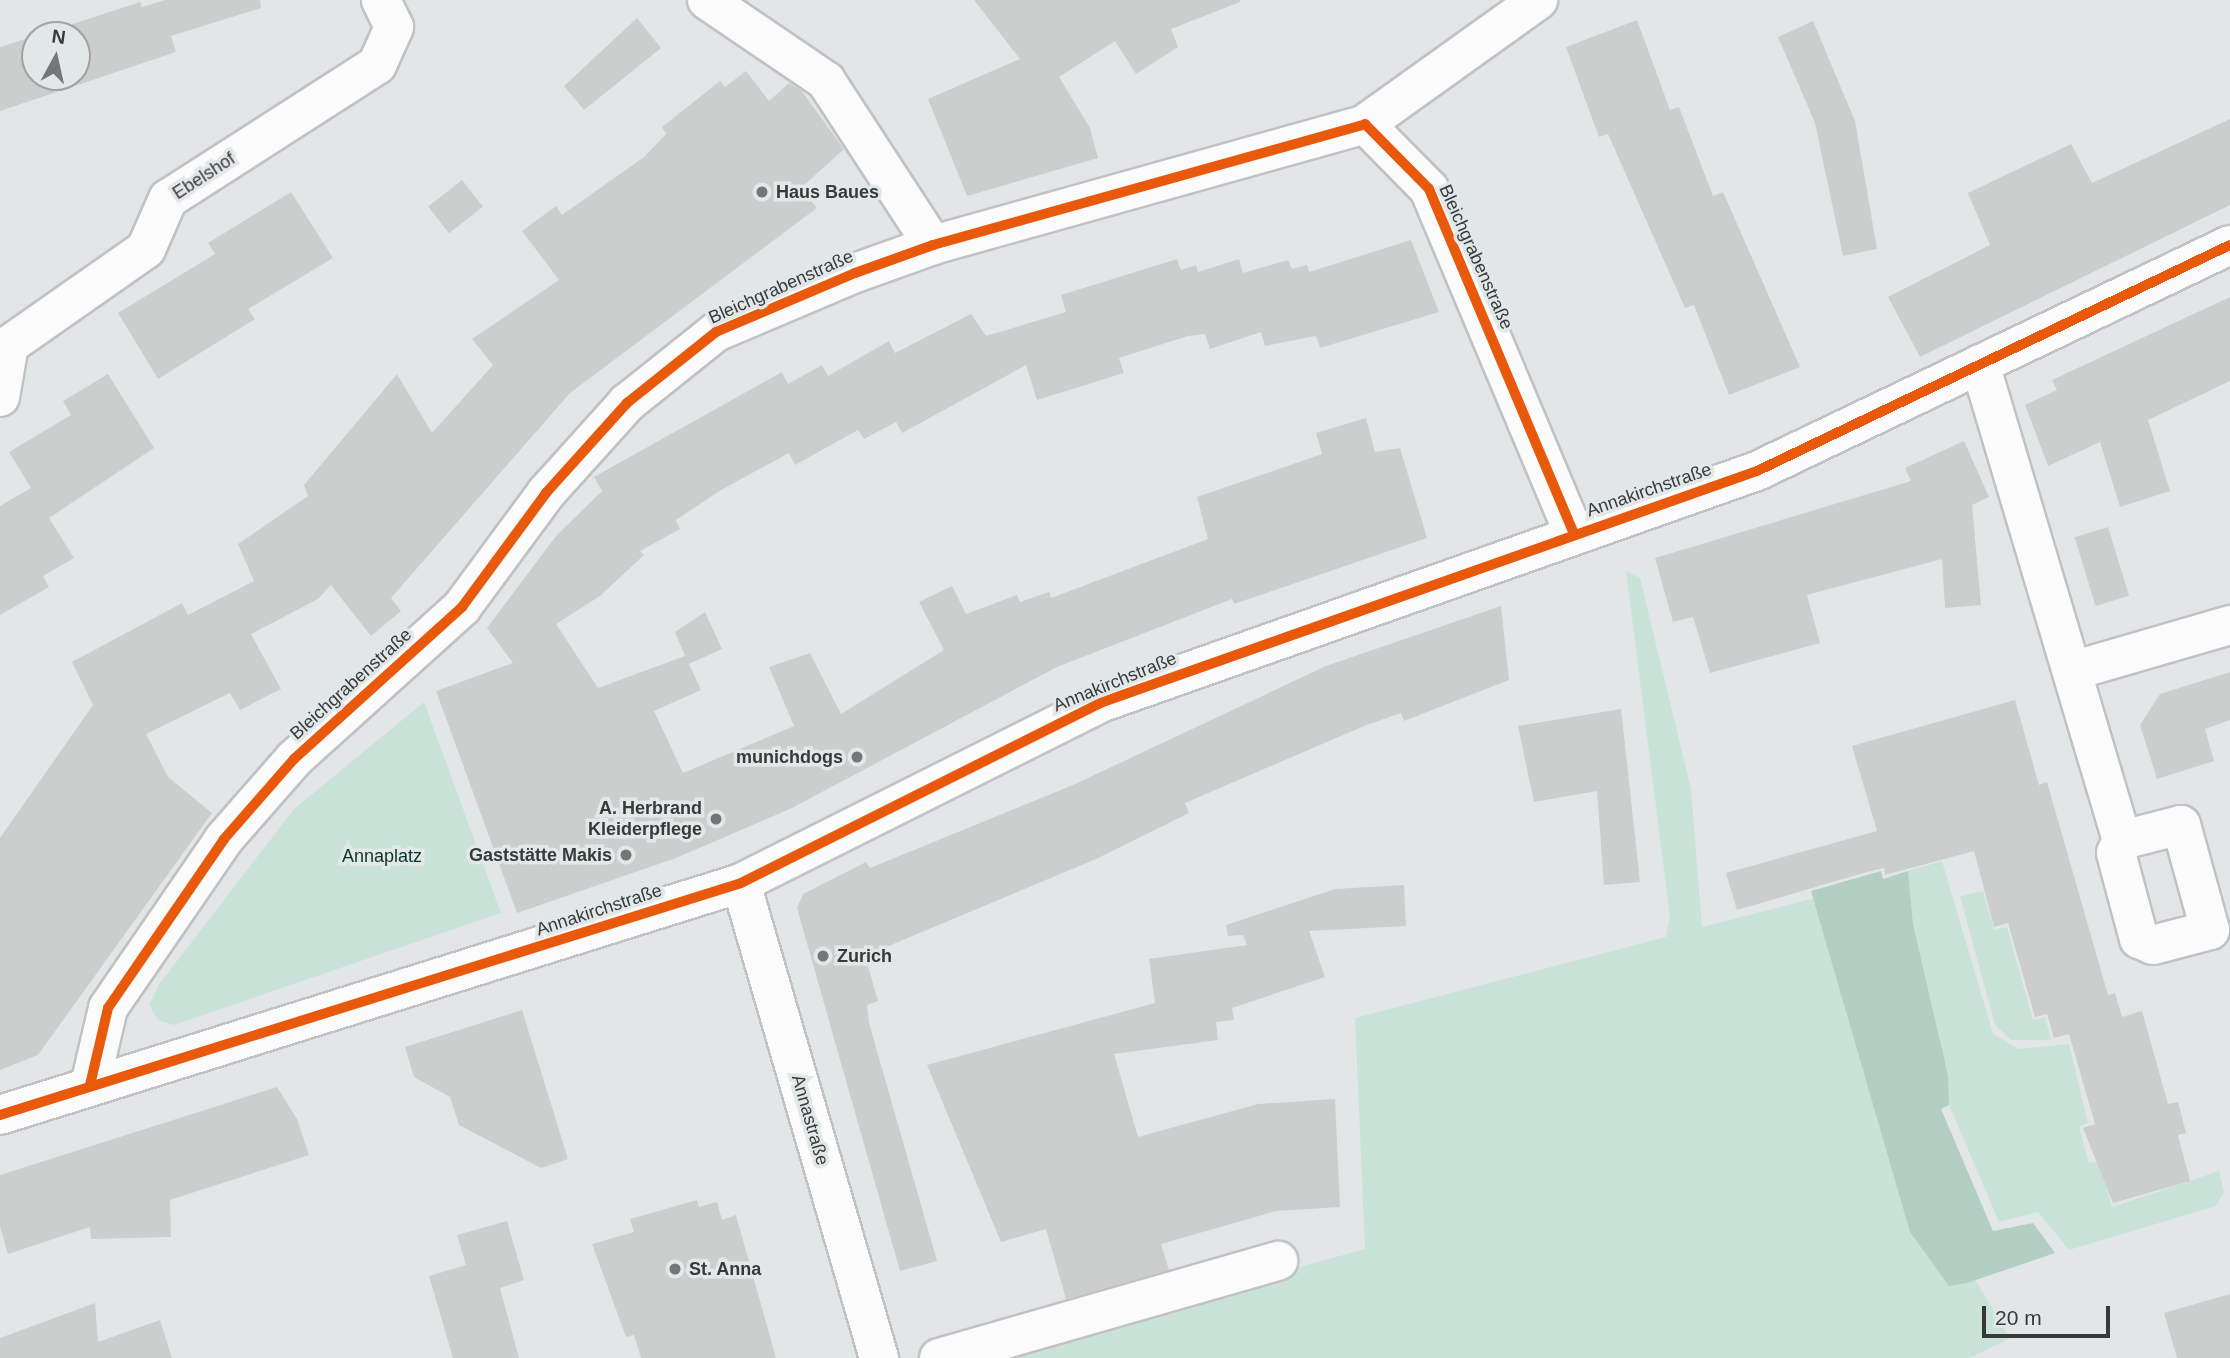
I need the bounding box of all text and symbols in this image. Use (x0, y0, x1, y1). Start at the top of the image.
north arrow (21, 21, 91, 91)
text: N (50, 25, 67, 48)
street label: Ebelshof (169, 148, 239, 204)
place label: Haus Baues (776, 181, 879, 203)
street label: Bleichgrabenstraße (1434, 181, 1518, 333)
marker: Haus Baues (754, 184, 770, 200)
street label: Bleichgrabenstraße (705, 245, 857, 329)
street label: Annakirchstraße (1584, 458, 1714, 522)
street label: Bleichgrabenstraße (286, 624, 416, 744)
street label: Annakirchstraße (1050, 647, 1180, 717)
place label: munichdogs (736, 746, 843, 768)
marker: munichdogs (849, 749, 865, 765)
place label: A. Herbrand Kleiderpflege (588, 798, 702, 840)
marker: A. Herbrand Kleiderpflege (708, 811, 724, 827)
place label: Gaststätte Makis (469, 844, 612, 866)
park label: Annaplatz (342, 845, 422, 867)
marker: Gaststätte Makis (618, 847, 634, 863)
street label: Annakirchstraße (533, 879, 665, 941)
place label: Zurich (837, 945, 892, 967)
marker: Zurich (815, 948, 831, 964)
street label: Annastraße (787, 1072, 833, 1168)
place label: St. Anna (689, 1258, 762, 1280)
marker: St. Anna (667, 1261, 683, 1277)
scale bar (1985, 1292, 2113, 1336)
text: 20 m (1995, 1306, 2042, 1329)

